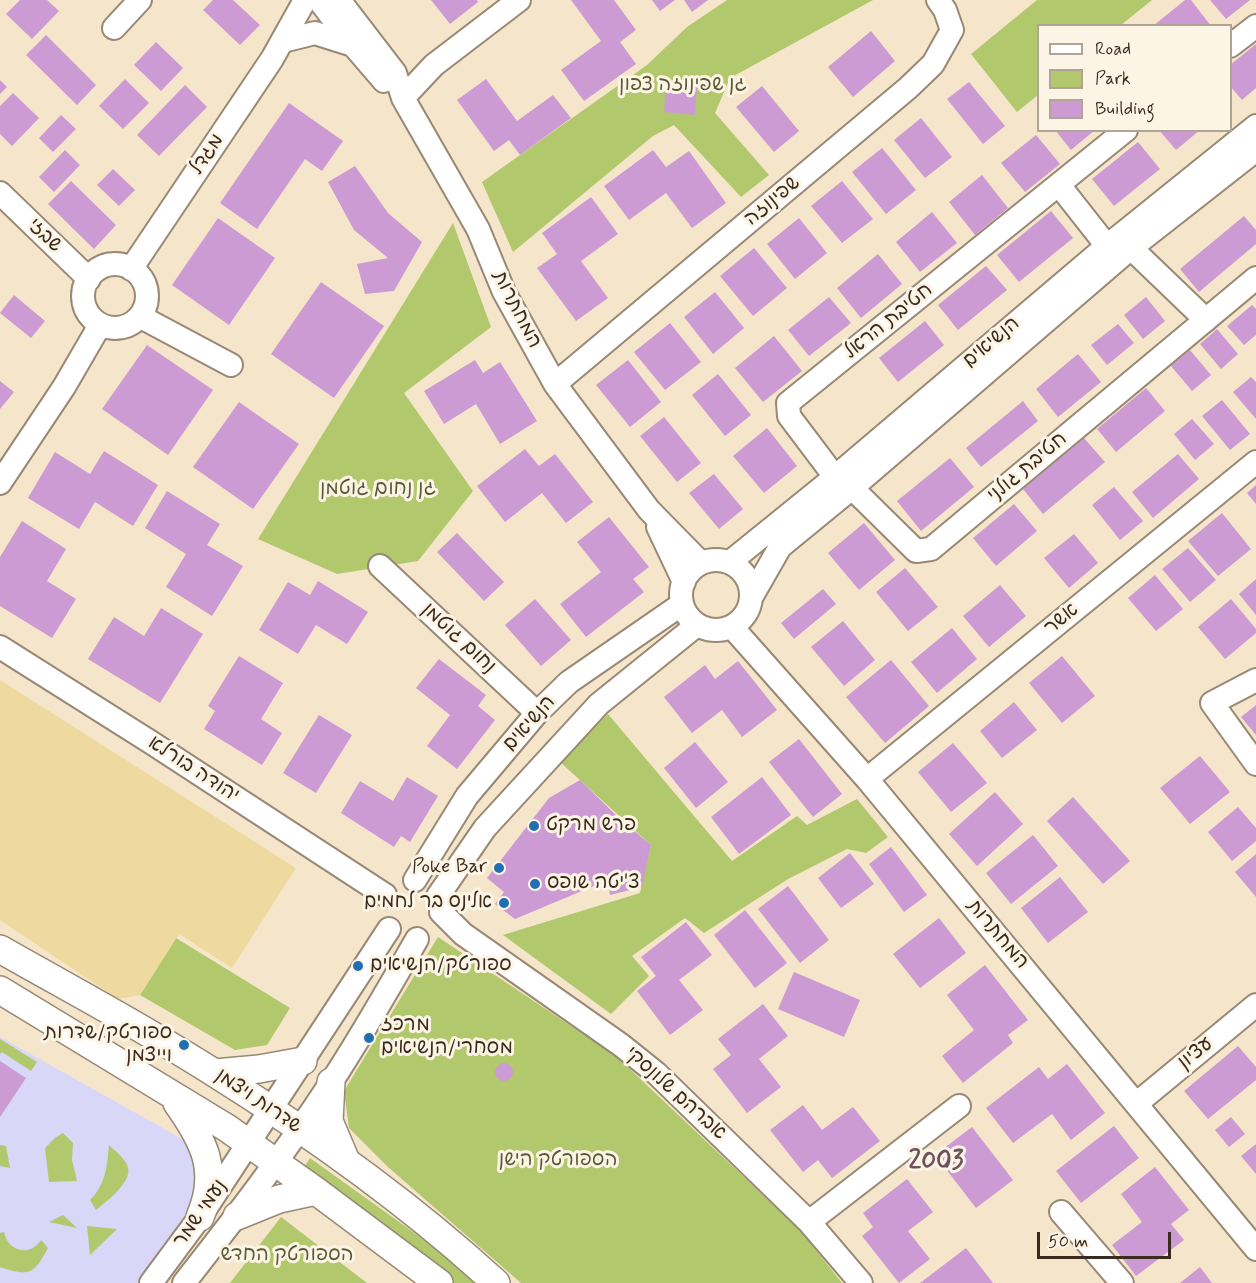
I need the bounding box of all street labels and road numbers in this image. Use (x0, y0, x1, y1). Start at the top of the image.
street label: מגדל (186, 130, 230, 180)
street label: שפינוזה (740, 172, 806, 232)
street label: שבזי (22, 214, 66, 258)
street label: המחתרות (486, 267, 546, 353)
street label: חטיבת הראל (840, 279, 938, 365)
street label: הנשיאים (959, 312, 1025, 374)
street label: חטיבת גולני (983, 428, 1073, 508)
street label: נחום גוטמן (416, 599, 500, 679)
street label: אשר (1040, 599, 1084, 641)
street label: הנשיאים (499, 691, 561, 757)
street label: יהודה בורלא (143, 732, 243, 808)
street label: המחתרות (961, 895, 1033, 975)
street label: עציון (1174, 1033, 1218, 1075)
street label: אברהם שלונסקי (619, 1042, 731, 1146)
street label: שדרות ויצמן (210, 1064, 306, 1140)
street label: נעמי שמר (169, 1175, 233, 1253)

